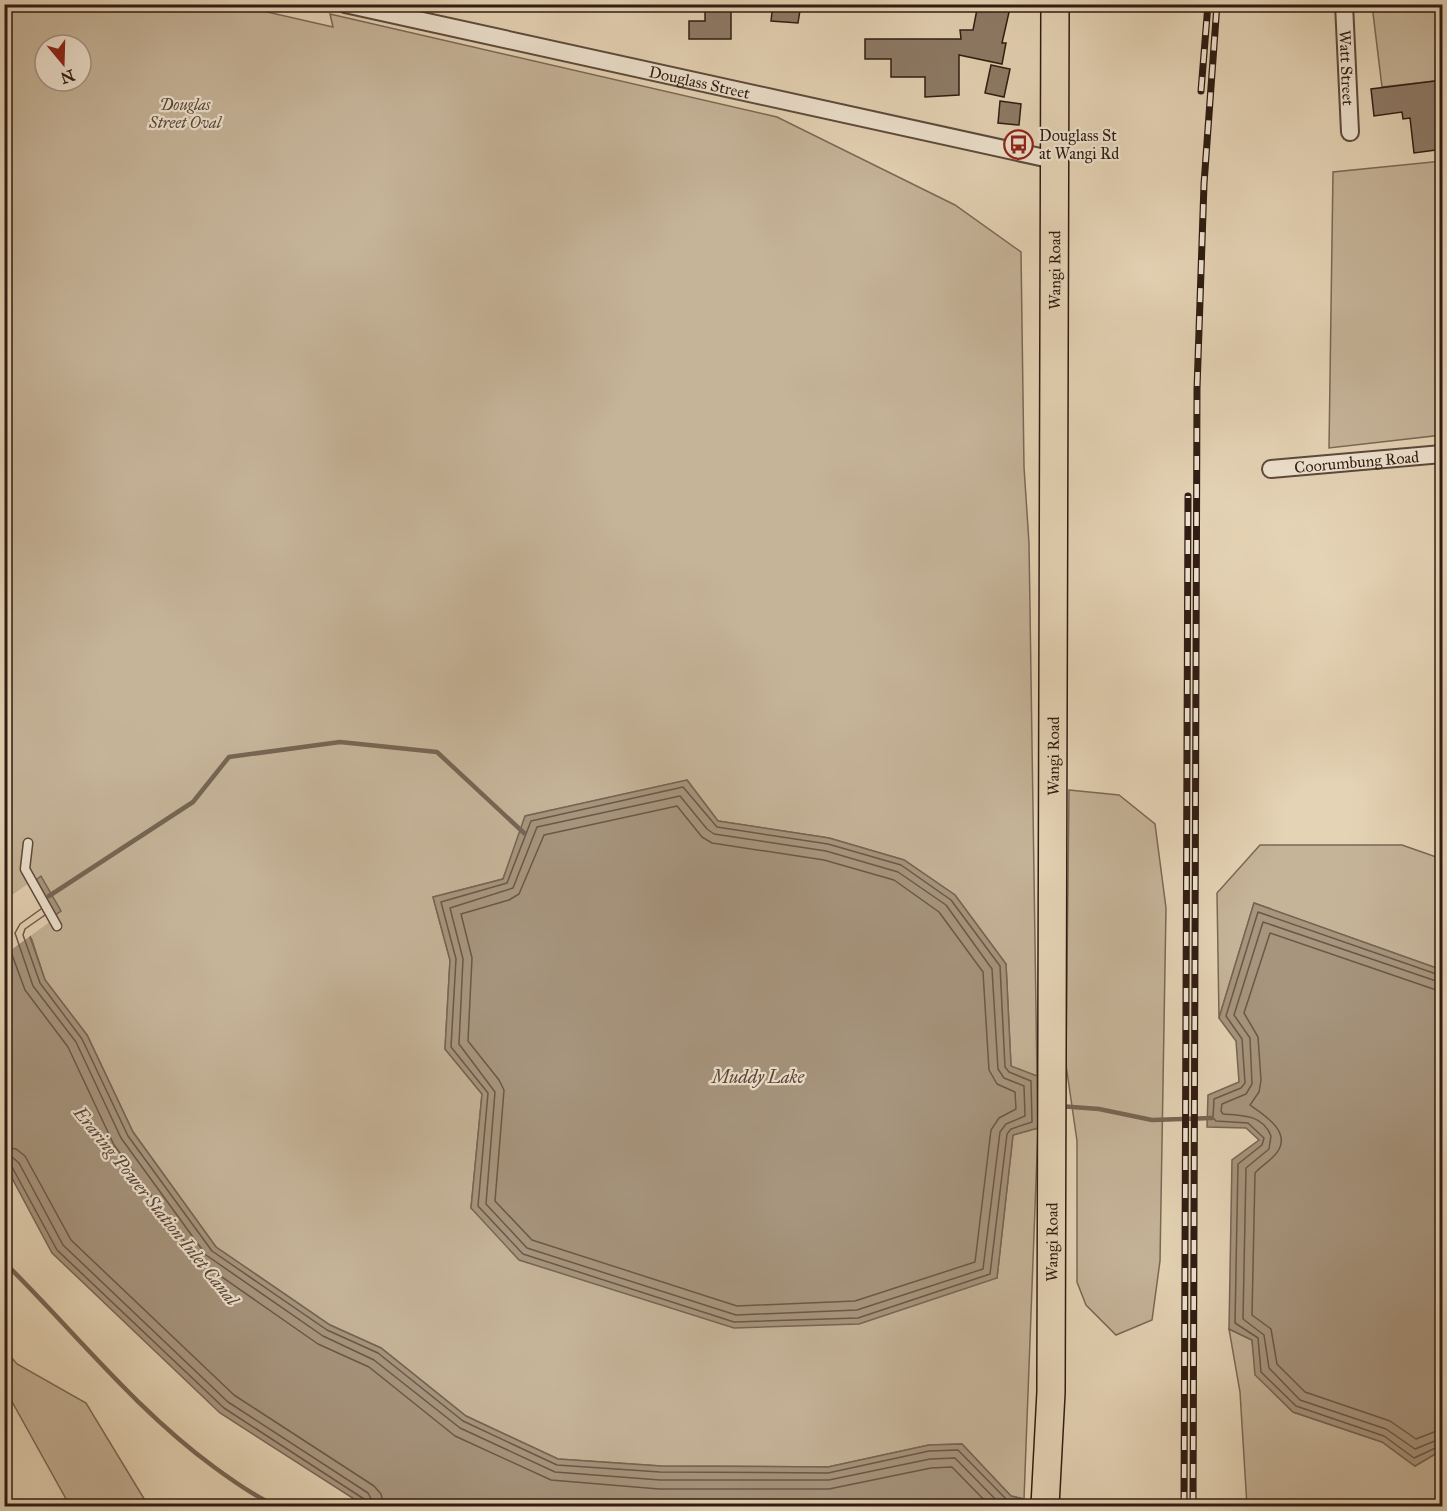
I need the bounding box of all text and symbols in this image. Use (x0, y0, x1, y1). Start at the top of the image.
street label: Watt Street (1335, 30, 1358, 107)
north arrow (33, 33, 93, 93)
street label: Douglass Street (647, 62, 752, 103)
text: N (58, 66, 77, 88)
park label: Douglas Street Oval (148, 95, 223, 132)
place label: Douglass St at Wangi Rd (1039, 126, 1119, 164)
bus stop icon: Douglass St at Wangi Rd (1002, 128, 1034, 160)
street label: Wangi Road (1045, 230, 1065, 310)
street label: Coorumbung Road (1294, 447, 1420, 477)
street label: Wangi Road (1044, 716, 1064, 796)
water label: Muddy Lake (710, 1066, 806, 1088)
water label: Eraring Power Station Inlet Canal (68, 1101, 244, 1312)
street label: Wangi Road (1042, 1202, 1062, 1282)

